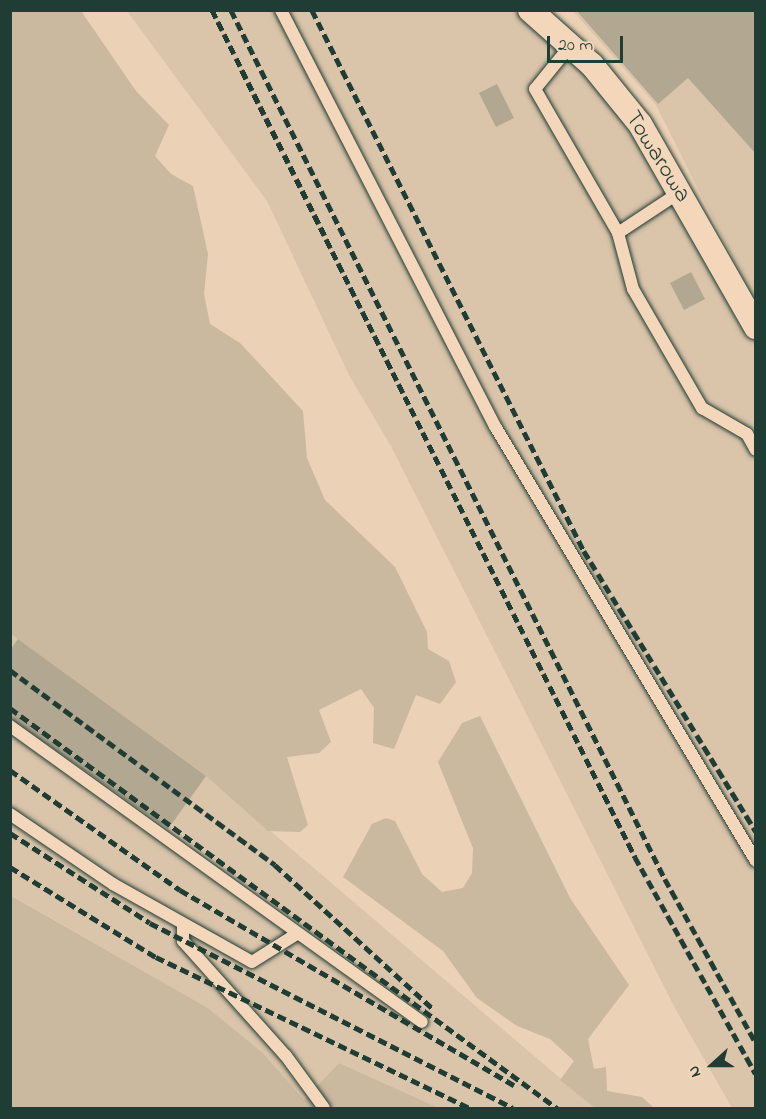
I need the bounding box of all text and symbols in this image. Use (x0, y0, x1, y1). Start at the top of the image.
scale bar (550, 24, 626, 62)
text: 20 m (558, 33, 593, 59)
street label: Towarowa (618, 106, 696, 208)
north arrow (682, 1035, 742, 1095)
text: N (682, 1062, 708, 1081)

